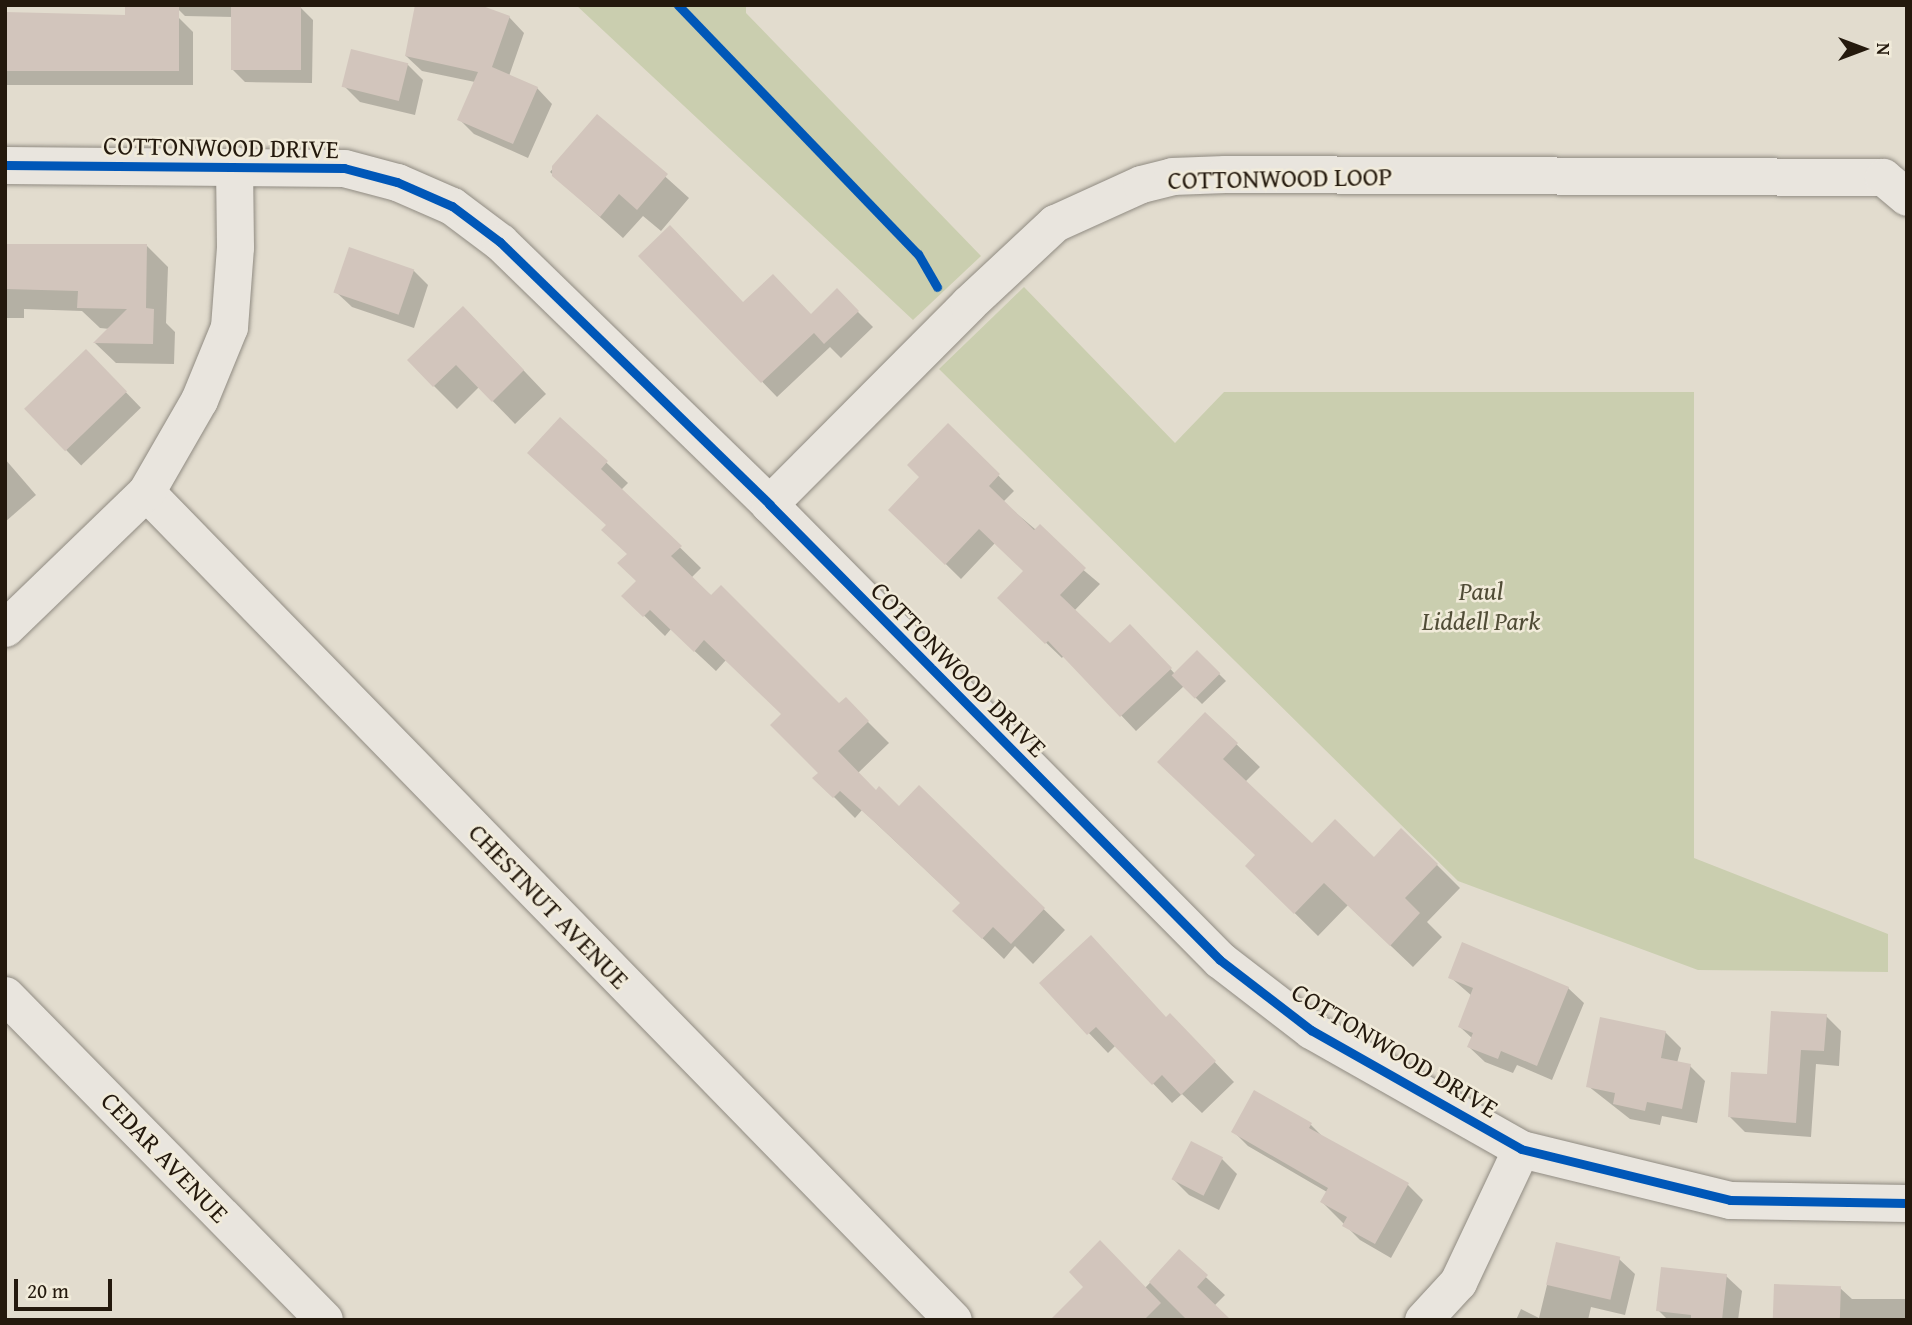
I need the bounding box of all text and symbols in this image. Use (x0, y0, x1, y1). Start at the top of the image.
north arrow (1828, 14, 1898, 84)
text: N (1870, 43, 1898, 55)
street label: COTTONWOOD DRIVE (103, 129, 339, 165)
street label: COTTONWOOD LOOP (1167, 160, 1393, 196)
street label: COTTONWOOD DRIVE (865, 575, 1053, 763)
park label: Paul Liddell Park (1422, 575, 1540, 636)
street label: CHESTNUT AVENUE (462, 817, 636, 995)
street label: COTTONWOOD DRIVE (1286, 976, 1504, 1124)
street label: CEDAR AVENUE (95, 1085, 235, 1229)
scale bar (18, 1266, 116, 1310)
text: 20 m (27, 1275, 69, 1306)

